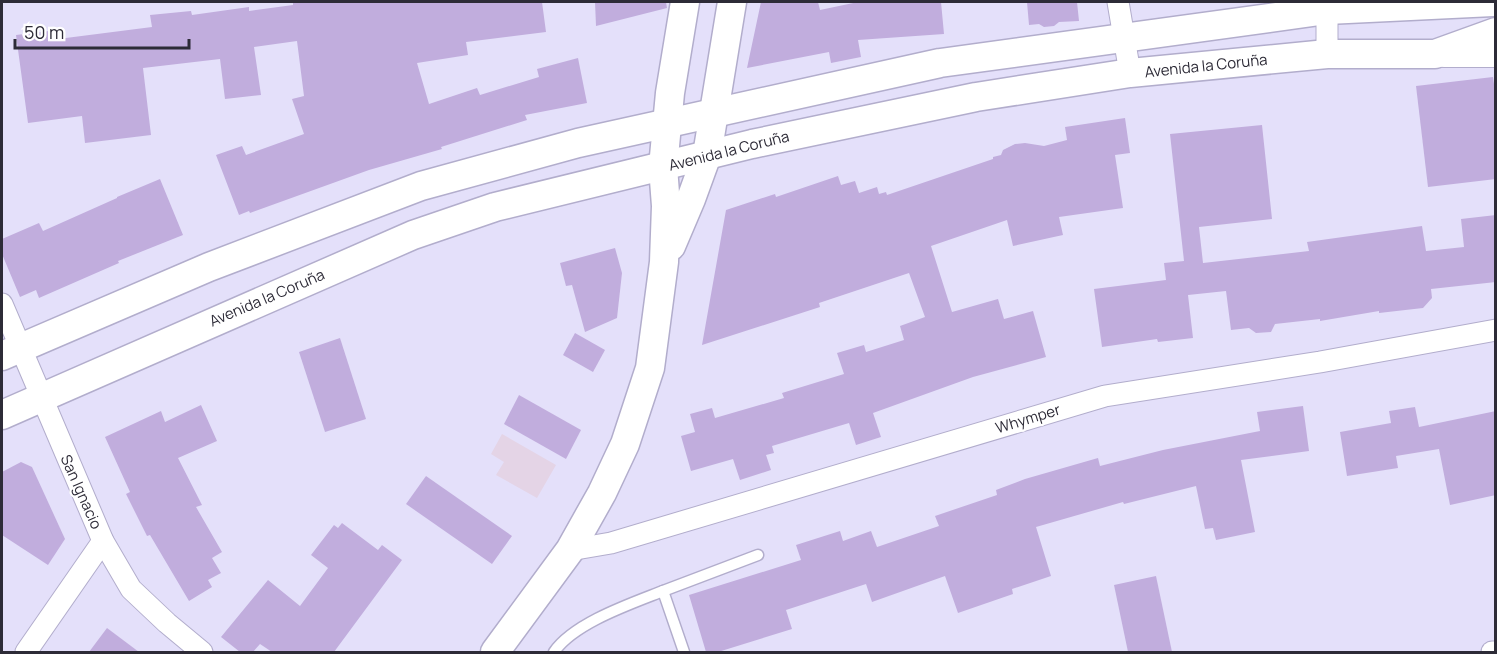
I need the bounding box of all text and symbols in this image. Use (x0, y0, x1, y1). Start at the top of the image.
scale bar (15, 12, 189, 50)
text: 50 m (24, 20, 64, 44)
street label: Avenida la Coruña (1143, 49, 1268, 82)
street label: Avenida la Coruña (666, 125, 791, 176)
street label: Avenida la Coruña (206, 264, 328, 331)
street label: Whymper (993, 399, 1063, 438)
street label: San Ignacio (56, 451, 107, 533)

